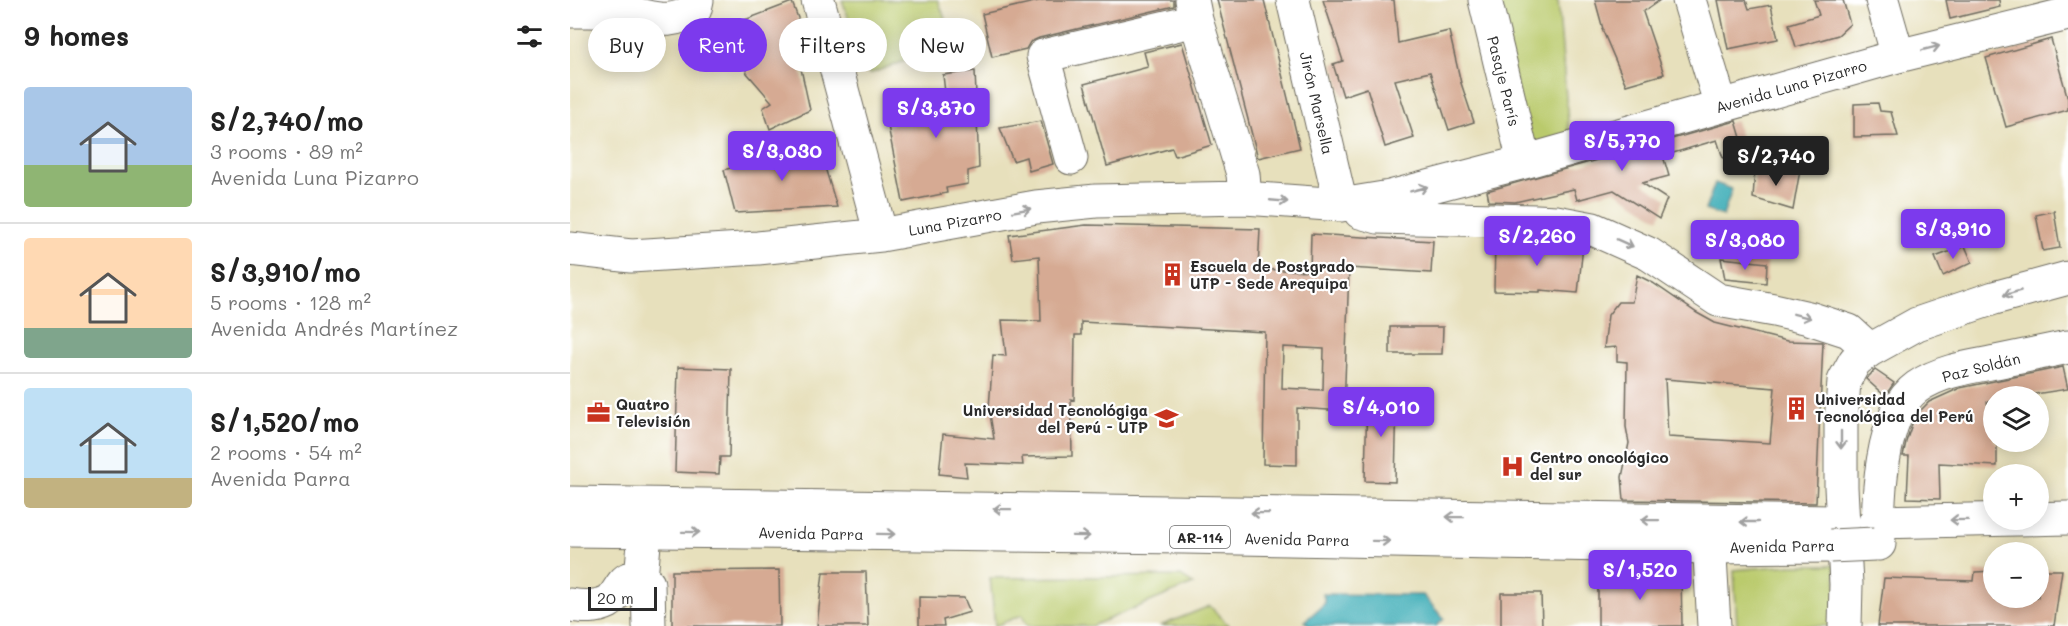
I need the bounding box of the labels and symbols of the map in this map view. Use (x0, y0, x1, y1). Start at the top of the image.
street label: Pasaje París (1483, 34, 1525, 128)
one-way arrow (1921, 42, 1940, 54)
street label: Jirón Marsella (1295, 50, 1339, 156)
street label: Avenida Luna Pizarro (1713, 55, 1869, 117)
pin: S/3,870 (881, 88, 991, 139)
pin: S/5,770 (1567, 121, 1677, 172)
pin: S/3,030 (727, 131, 837, 182)
pin: S/2,740 (1721, 136, 1831, 187)
one-way arrow (1409, 183, 1428, 195)
one-way arrow (1269, 196, 1289, 207)
street label: Luna Pizarro (907, 204, 1003, 240)
one-way arrow (1011, 204, 1031, 215)
pin: S/3,910 (1898, 209, 2008, 260)
pin: S/2,260 (1482, 216, 1592, 267)
pin: S/3,080 (1690, 220, 1800, 271)
one-way arrow (1615, 238, 1633, 249)
place label: Escuela de Postgrado UTP - Sede Arequipa (1190, 256, 1354, 293)
building icon: Escuela de Postgrado UTP - Sede Arequipa (1159, 262, 1185, 288)
one-way arrow (2002, 288, 2021, 299)
one-way arrow (1792, 311, 1811, 323)
street label: Paz Soldán (1940, 348, 2022, 386)
pin: S/4,010 (1326, 387, 1436, 438)
place label: Universidad Tecnológica del Perú (1815, 389, 1974, 426)
place label: Quatro Televisión (616, 394, 690, 431)
building icon: Universidad Tecnológica del Perú (1784, 395, 1810, 421)
office icon: Quatro Televisión (585, 400, 611, 426)
place label: Universidad Tecnológiga del Perú - UTP (963, 400, 1148, 437)
school or university icon: Universidad Tecnológiga del Perú - UTP (1153, 406, 1179, 432)
one-way arrow (1835, 430, 1847, 450)
place label: Centro oncológico del sur (1530, 447, 1669, 484)
hospital icon: Centro oncológico del sur (1499, 453, 1525, 479)
one-way arrow (992, 504, 1012, 515)
one-way arrow (1250, 507, 1270, 519)
one-way arrow (1445, 511, 1465, 522)
one-way arrow (1640, 514, 1660, 526)
one-way arrow (1949, 515, 1969, 526)
one-way arrow (1739, 516, 1759, 528)
street label: Avenida Parra (758, 522, 864, 544)
one-way arrow (681, 526, 701, 538)
road number: AR-114 (1170, 526, 1230, 548)
one-way arrow (876, 528, 896, 540)
street label: Avenida Parra (1244, 528, 1350, 550)
one-way arrow (1071, 530, 1091, 542)
one-way arrow (1371, 535, 1391, 547)
street label: Avenida Parra (1729, 535, 1835, 557)
pin: S/1,520 (1585, 550, 1695, 601)
scale bar (588, 584, 657, 612)

